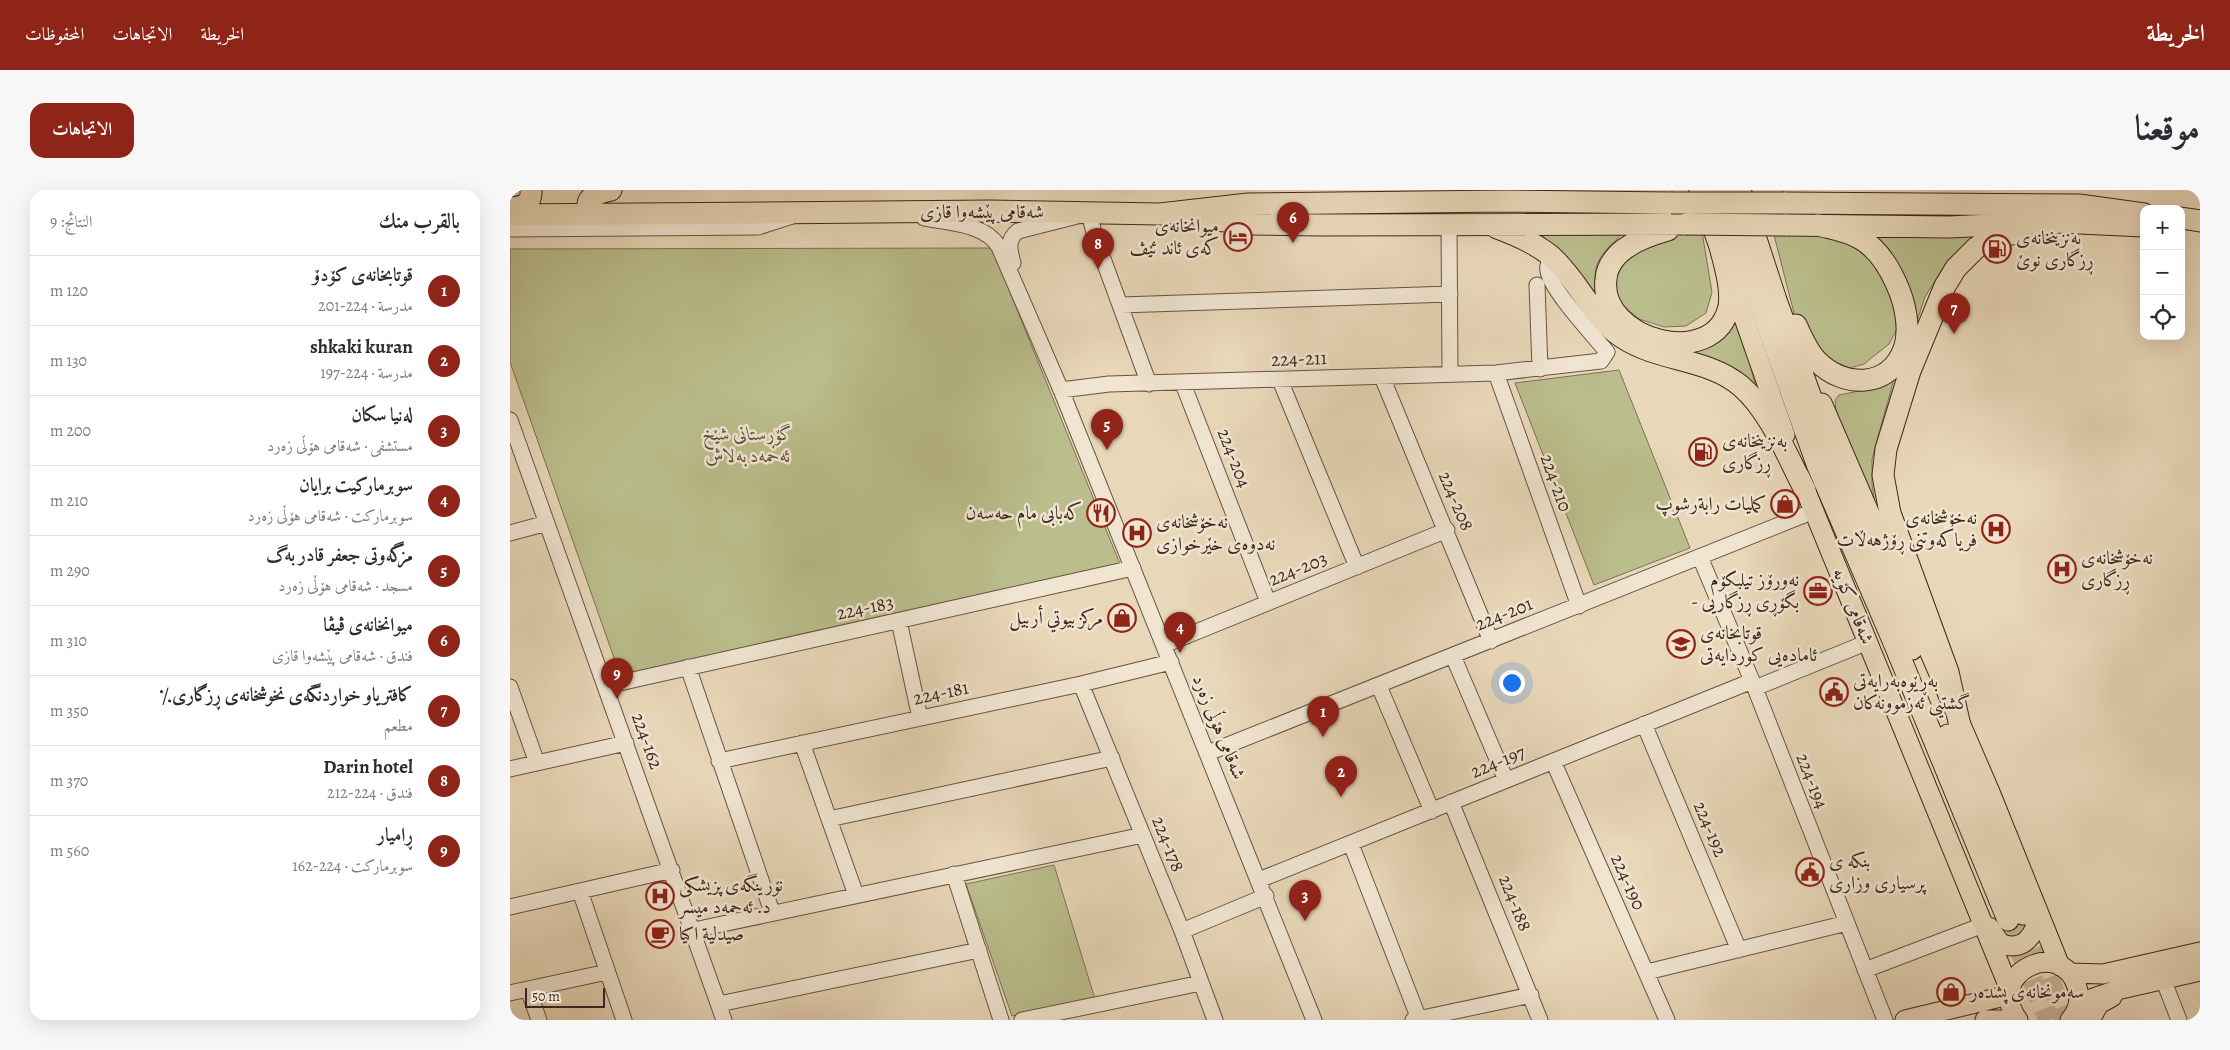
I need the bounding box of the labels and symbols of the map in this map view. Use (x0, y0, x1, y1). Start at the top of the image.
street label: شەقامی پێشەوا قازی (920, 199, 1044, 225)
pin: 6 (1277, 202, 1309, 243)
place label: میوانخانەی کەی ئاند ئێڤ (1129, 213, 1219, 261)
hotel icon: میوانخانەی کەی ئاند ئێڤ (1223, 222, 1253, 252)
place label: بەنزینخانەی ڕزگاری نوێ (2016, 225, 2094, 275)
pin: 8 (1082, 228, 1114, 269)
fuel station icon: بەنزینخانەی ڕزگاری نوێ (1982, 234, 2012, 264)
pin: 7 (1938, 293, 1970, 334)
street label: 224-211 (1271, 345, 1328, 373)
pin: 5 (1091, 409, 1123, 450)
park label: گۆڕستانی شێخ ئەحمەد بەلاش (702, 421, 794, 469)
street label: 224-204 (1211, 425, 1257, 492)
place label: بەنزینخانەی ڕزگاری (1722, 428, 1787, 478)
fuel station icon: بەنزینخانەی ڕزگاری (1688, 437, 1718, 467)
street label: 224-210 (1534, 451, 1578, 515)
street label: 224-208 (1432, 467, 1480, 535)
shop icon: کملیات رابةرشوپ (1770, 489, 1800, 519)
place label: کملیات رابةرشوپ (1655, 491, 1766, 517)
restaurant icon: کەبابی مام حەسەن (1086, 498, 1116, 528)
place label: کەبابی مام حەسەن (965, 500, 1082, 529)
place label: نەخۆشخانەی فریاکەوتنی ڕۆژهەڵات (1836, 505, 1977, 555)
place label: نەخۆشخانەی نەدوەی خێرخوازی (1156, 509, 1275, 557)
hospital icon: نەخۆشخانەی فریاکەوتنی ڕۆژهەڵات (1981, 514, 2011, 544)
hospital icon: نەخۆشخانەی نەدوەی خێرخوازی (1122, 518, 1152, 548)
place label: نەخۆشخانەی ڕزگاری (2081, 545, 2153, 595)
street label: 224-203 (1265, 546, 1331, 592)
hospital icon: نەخۆشخانەی ڕزگاری (2047, 554, 2077, 584)
street label: شەقامی کۆیە (1826, 564, 1880, 648)
place label: نەورۆز تیلیکۆم - بگۆڕی ڕزگاریی (1691, 567, 1799, 617)
office icon: نەورۆز تیلیکۆم - بگۆڕی ڕزگاریی (1803, 576, 1833, 606)
street label: 224-183 (834, 589, 896, 627)
street label: 224-201 (1472, 591, 1537, 637)
shop icon: مركز بيوتي أربيل (1107, 603, 1137, 633)
place label: مركز بيوتي أربيل (1009, 605, 1103, 633)
pin: 4 (1164, 612, 1196, 653)
place label: قوتابخانەی ئامادەیی کوردایەتی (1700, 620, 1817, 668)
school or university icon: قوتابخانەی ئامادەیی کوردایەتی (1666, 629, 1696, 659)
pin: 9 (601, 658, 633, 699)
place label: بەڕێوەبەرایەتی گشتیی ئەزموونەکان (1853, 668, 1970, 719)
your location (1499, 670, 1525, 696)
street label: شەقامی هۆڵی زەرد (1186, 671, 1252, 783)
street label: 224-181 (911, 674, 972, 712)
public building icon: بەڕێوەبەرایەتی گشتیی ئەزموونەکان (1819, 677, 1849, 707)
pin: 1 (1307, 696, 1339, 737)
street label: 224-162 (625, 709, 669, 773)
street label: 224-197 (1467, 739, 1529, 785)
street label: 224-194 (1790, 749, 1835, 813)
pin: 2 (1325, 756, 1357, 797)
street label: 224-192 (1687, 797, 1733, 861)
street label: 224-178 (1145, 812, 1191, 876)
place label: بنكه ى پرسيارى وزارى (1829, 848, 1927, 896)
street label: 224-190 (1604, 850, 1652, 914)
public building icon: بنكه ى پرسيارى وزارى (1795, 857, 1825, 887)
street label: 224-188 (1492, 871, 1538, 935)
place label: نۆرینگەی پزیشکی د. ئەحمەد میسر (677, 872, 783, 920)
pin: 3 (1289, 880, 1321, 921)
hospital icon: نۆرینگەی پزیشکی د. ئەحمەد میسر (645, 881, 675, 911)
cafe icon: صيدلية اكيا (645, 919, 675, 949)
place label: صيدلية اكيا (679, 921, 744, 947)
shop icon: سەمونخانەی پشدەر (1936, 977, 1966, 1007)
place label: سەمونخانەی پشدەر (1968, 979, 2085, 1005)
scale bar (525, 985, 605, 1008)

